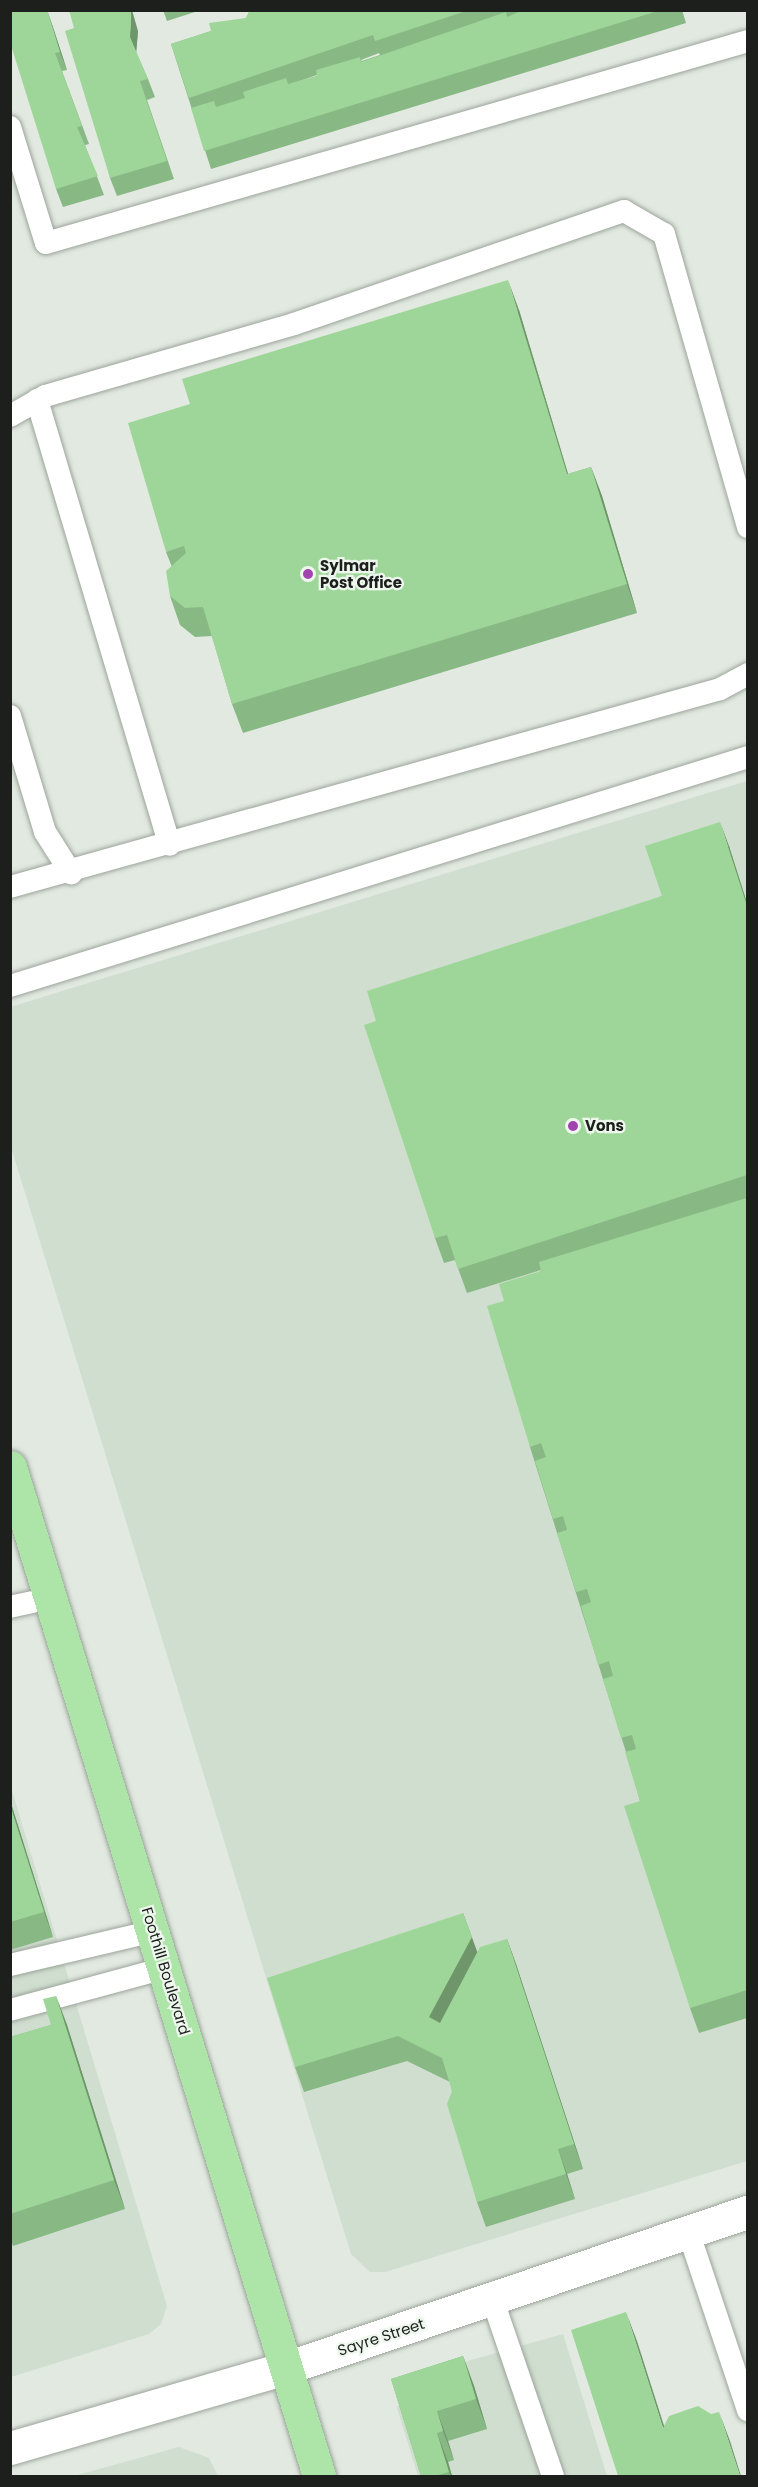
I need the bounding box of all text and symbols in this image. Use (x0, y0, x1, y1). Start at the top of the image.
place label: Sylmar Post Office (320, 556, 402, 591)
marker: Sylmar Post Office (301, 567, 315, 581)
place label: Vons (585, 1117, 624, 1135)
marker: Vons (566, 1119, 580, 1133)
street label: Foothill Boulevard (138, 1905, 194, 2037)
street label: Sayre Street (335, 2315, 427, 2359)

